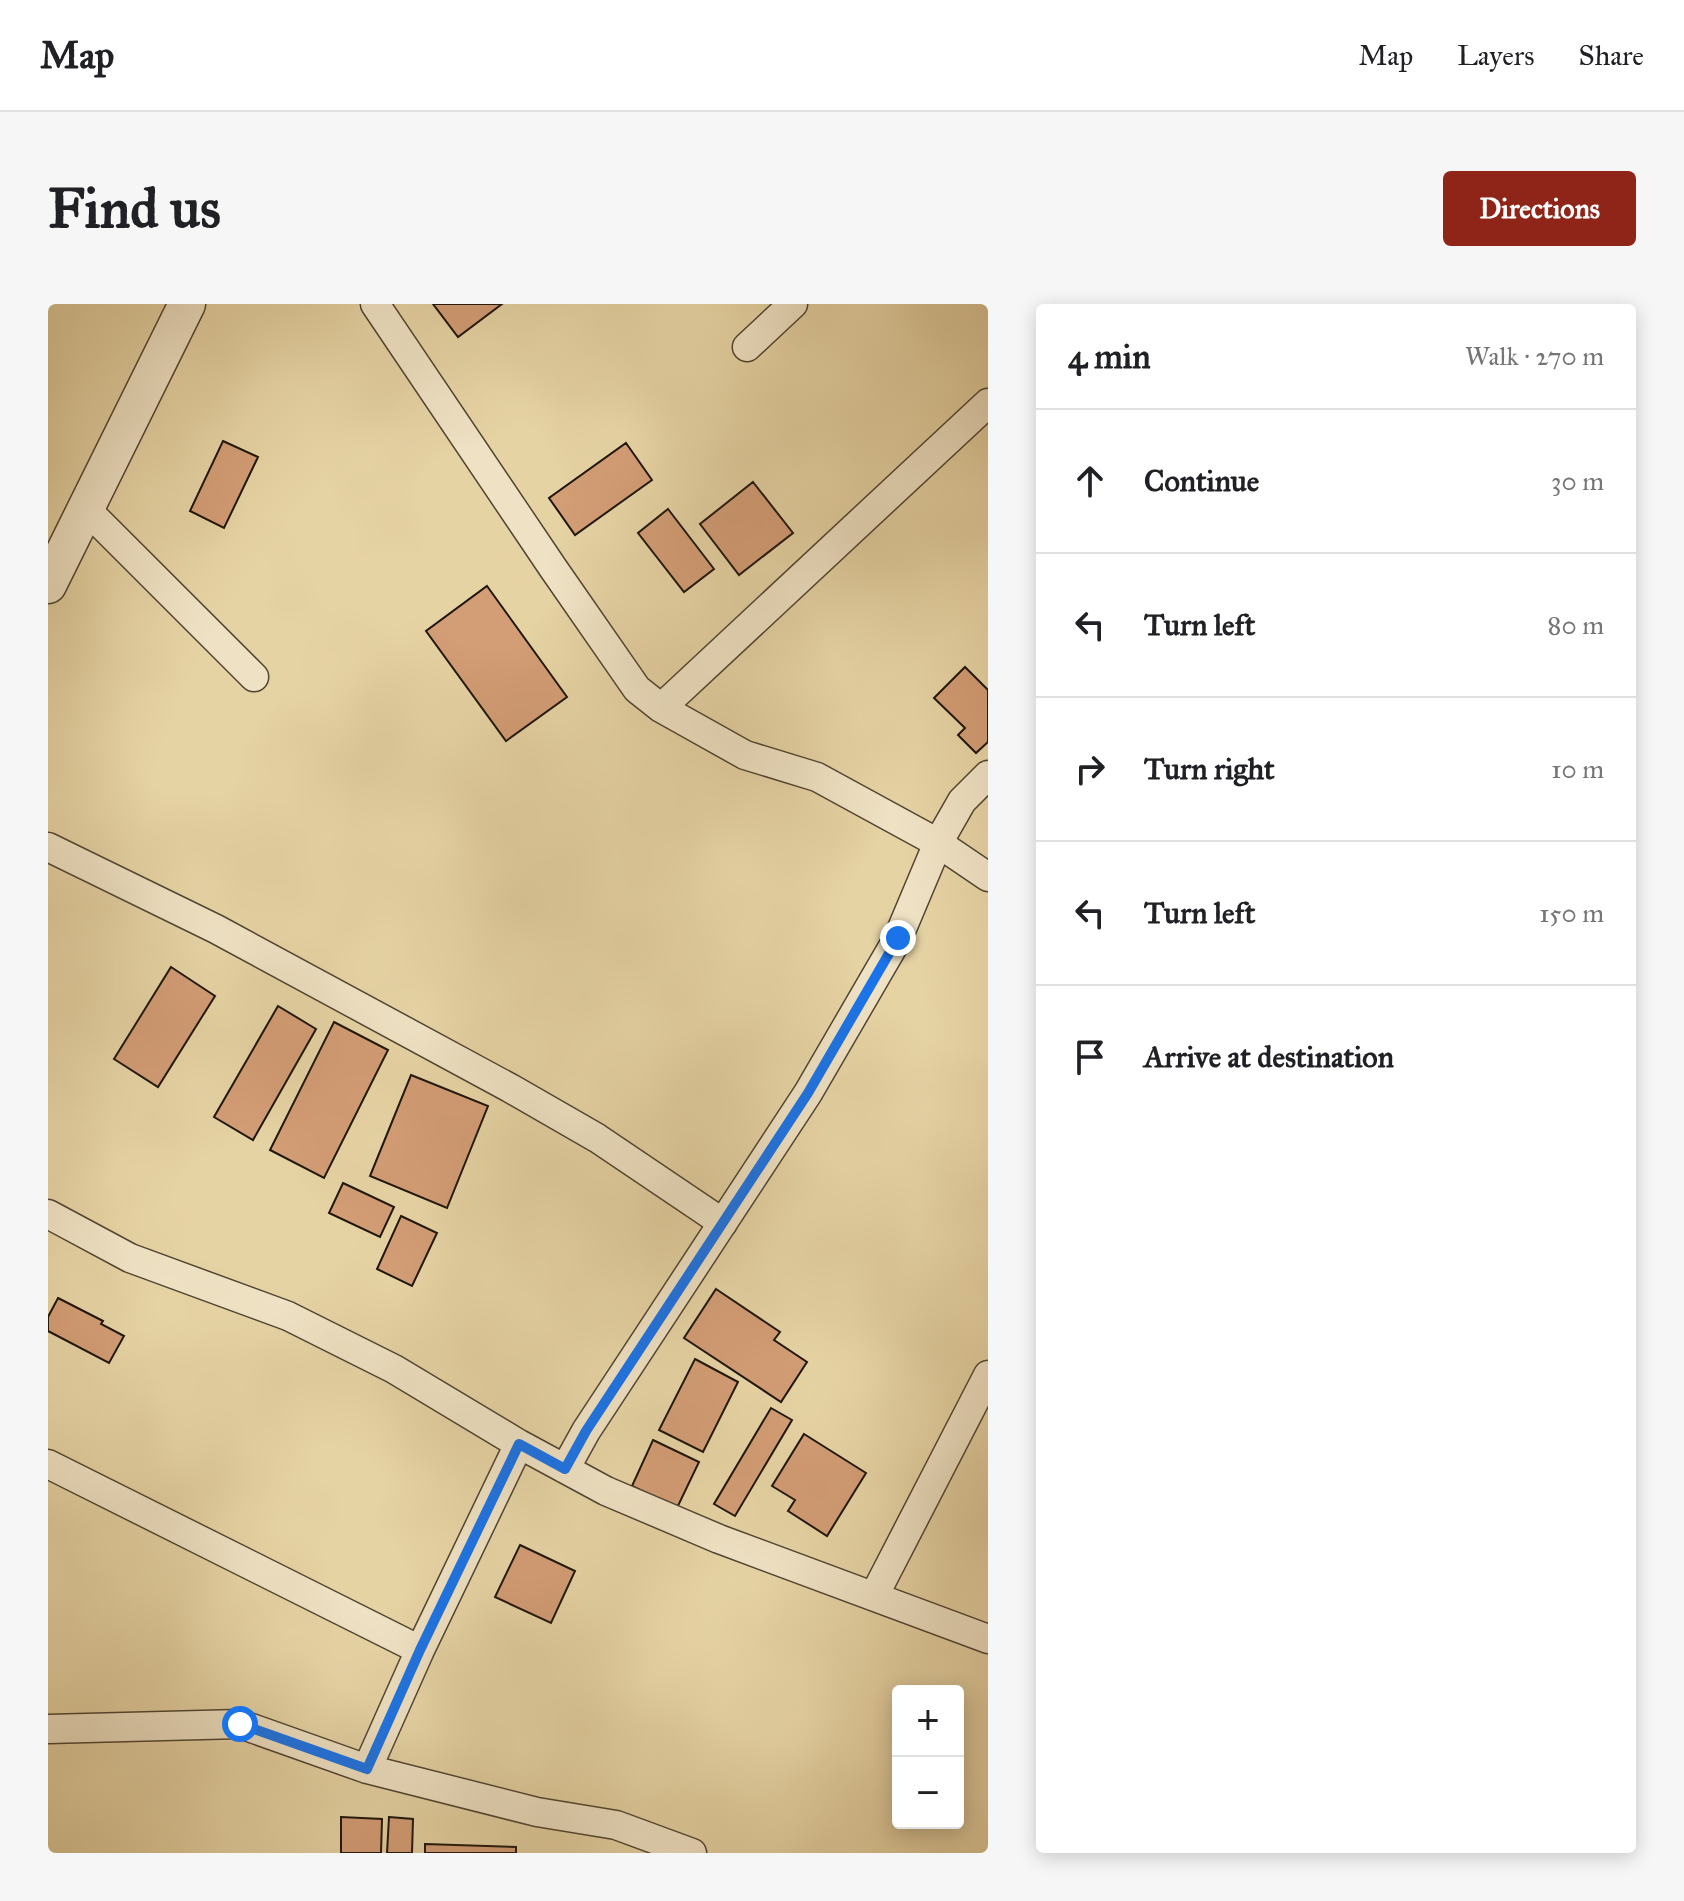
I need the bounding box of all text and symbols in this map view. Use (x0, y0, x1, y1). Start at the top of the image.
text: Map (40, 32, 114, 78)
text: Map (1358, 38, 1413, 73)
text: Layers (1457, 38, 1535, 73)
text: Share (1579, 38, 1644, 73)
button: Directions (1443, 171, 1636, 246)
text: Find us (48, 174, 221, 242)
text: 4 min (1068, 336, 1151, 377)
text: Walk · 270 m (1465, 340, 1604, 372)
icon: ahead (1068, 459, 1112, 503)
text: Continue (1144, 463, 1259, 499)
text: 30 m (1551, 465, 1604, 497)
icon: left (1068, 603, 1112, 647)
text: Turn left (1144, 607, 1255, 643)
text: 80 m (1548, 609, 1604, 641)
icon: right (1068, 747, 1112, 791)
text: Turn right (1144, 751, 1275, 787)
text: 10 m (1551, 753, 1604, 785)
icon: left (1068, 891, 1112, 935)
text: Turn left (1144, 895, 1255, 931)
text: 150 m (1539, 897, 1604, 929)
route end (880, 920, 916, 956)
icon: arrive (1068, 1035, 1112, 1079)
text: Arrive at destination (1144, 1039, 1394, 1075)
map controls (892, 1685, 964, 1829)
button: + (892, 1685, 964, 1757)
route start (222, 1706, 258, 1742)
button: − (892, 1757, 964, 1829)

